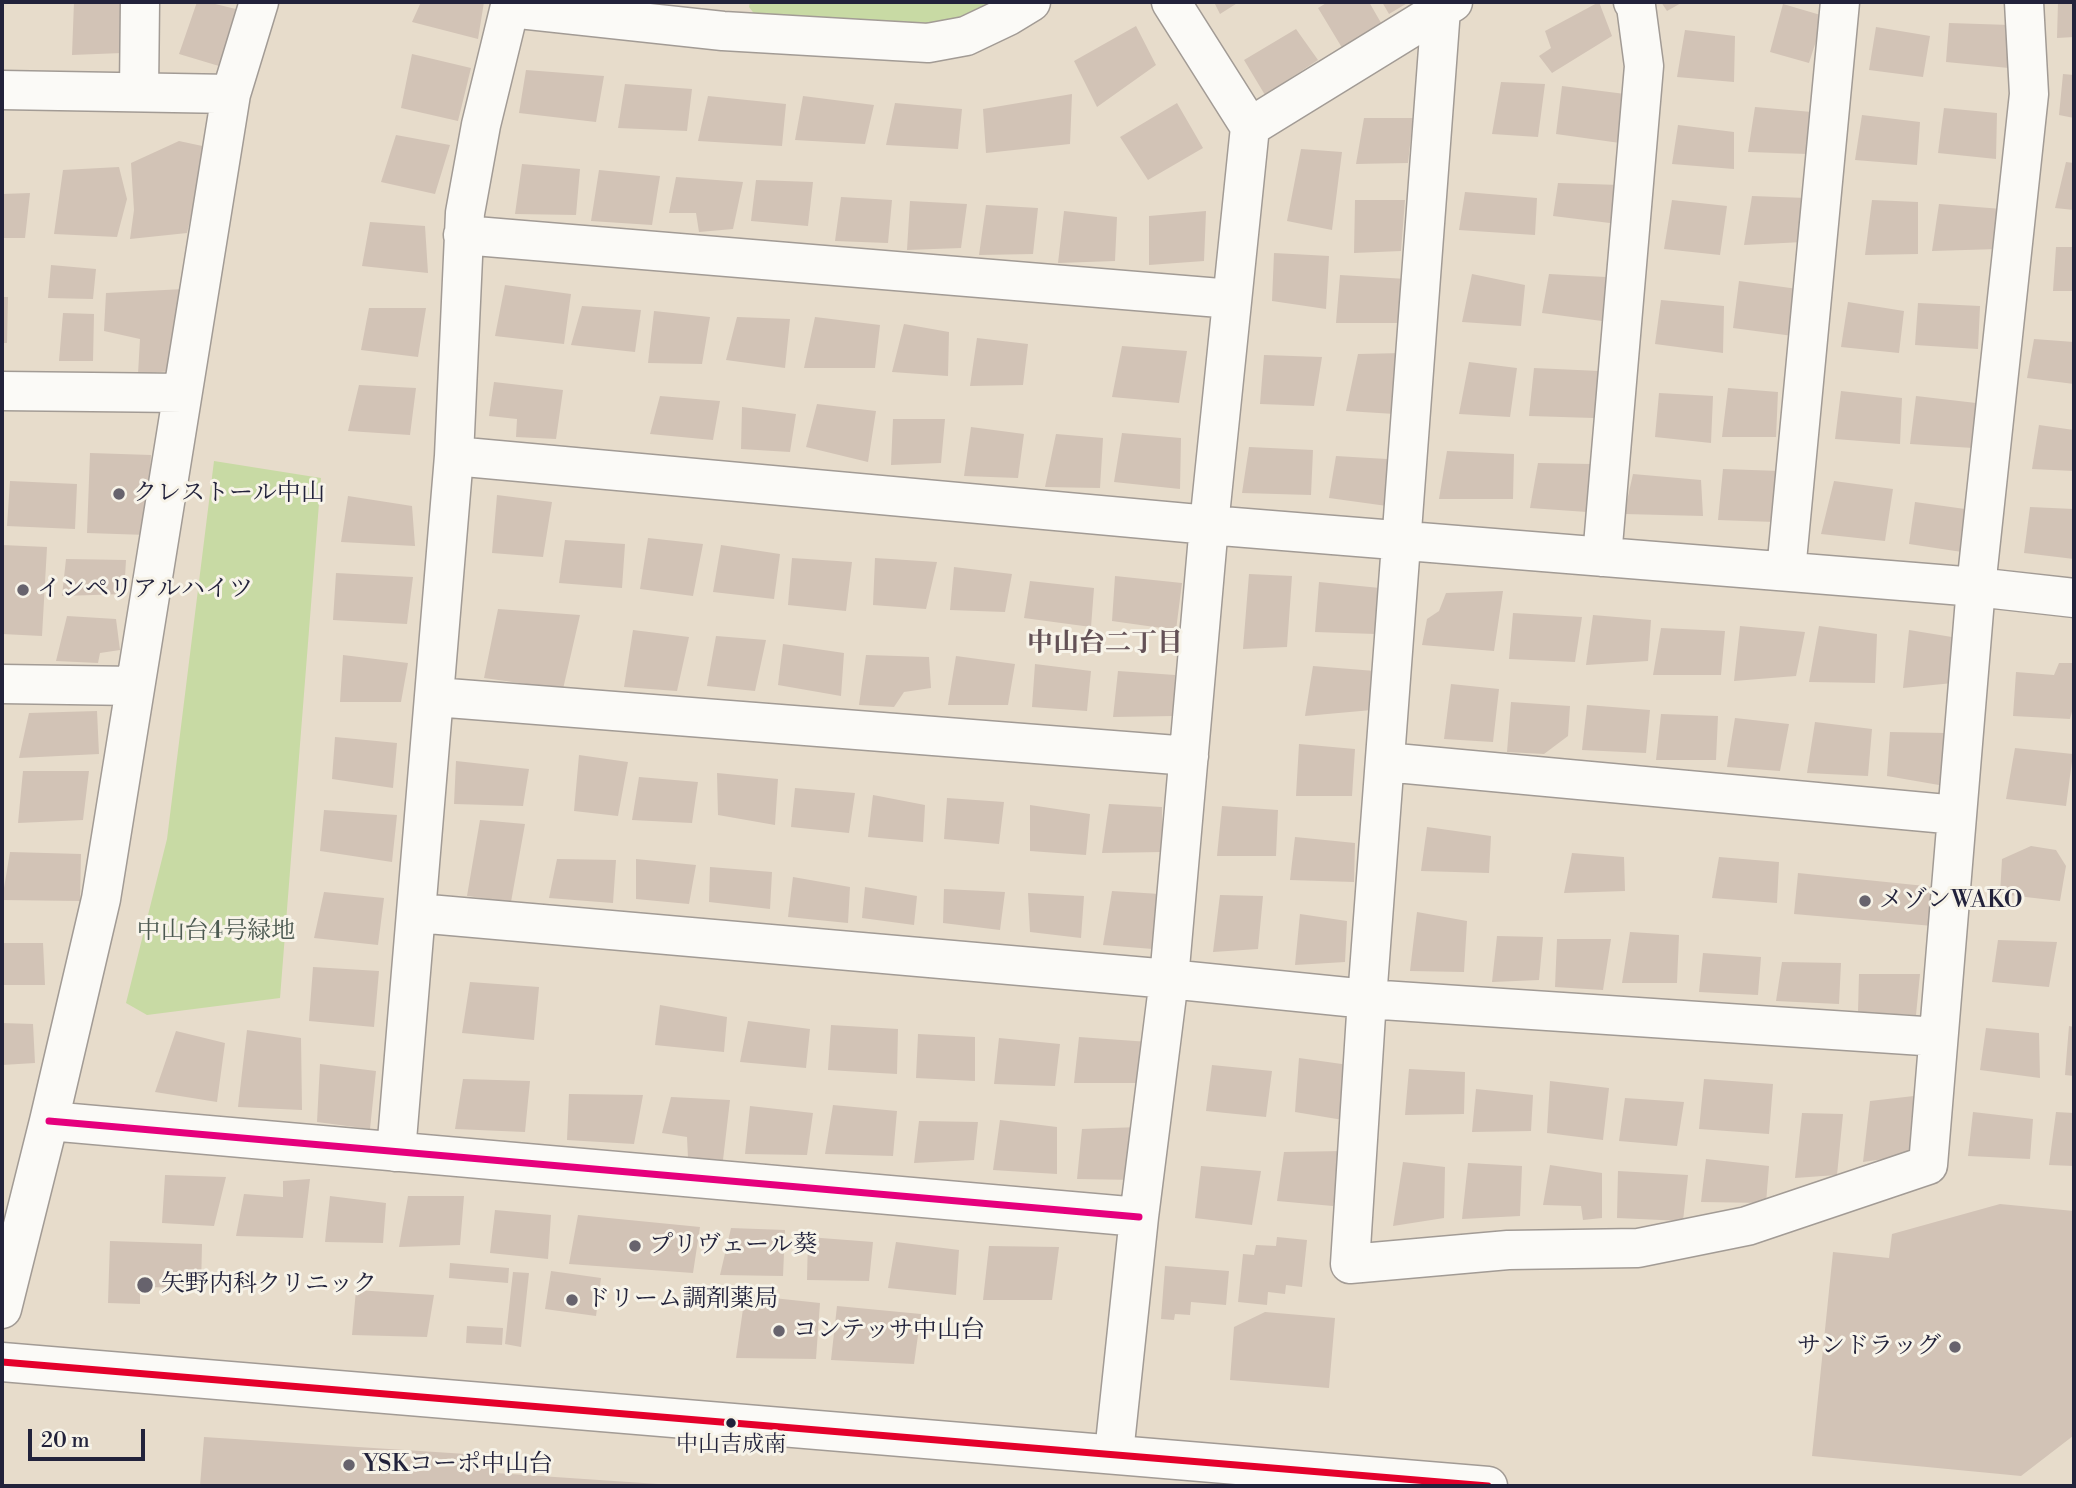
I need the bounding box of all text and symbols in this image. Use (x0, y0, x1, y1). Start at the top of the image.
place label: クレストール中山 (133, 480, 325, 508)
marker: クレストール中山 (111, 486, 127, 502)
place label: インペリアルハイツ (37, 576, 253, 604)
marker: インペリアルハイツ (15, 582, 31, 598)
district label: 中山台二丁目 (1027, 629, 1183, 661)
place label: メゾンWAKO (1879, 887, 2022, 915)
marker: メゾンWAKO (1857, 893, 1873, 909)
park label: 中山台4号緑地 (137, 918, 295, 946)
place label: プリヴェール葵 (649, 1232, 817, 1260)
marker: プリヴェール葵 (627, 1238, 643, 1254)
place label: 矢野内科クリニック (161, 1271, 377, 1299)
marker: 矢野内科クリニック (135, 1275, 155, 1295)
place label: ドリーム調剤薬局 (586, 1286, 778, 1314)
marker: ドリーム調剤薬局 (564, 1292, 580, 1308)
place label: コンテッサ中山台 (793, 1317, 985, 1345)
marker: コンテッサ中山台 (771, 1323, 787, 1339)
place label: サンドラッグ (1797, 1333, 1941, 1361)
marker: サンドラッグ (1947, 1339, 1963, 1355)
scale bar (32, 1414, 149, 1458)
marker: 中山吉成南 (724, 1416, 738, 1430)
text: 20 m (41, 1428, 90, 1454)
place label: 中山吉成南 (676, 1433, 786, 1459)
place label: YSKコーポ中山台 (363, 1451, 553, 1479)
marker: YSKコーポ中山台 (341, 1457, 357, 1473)

